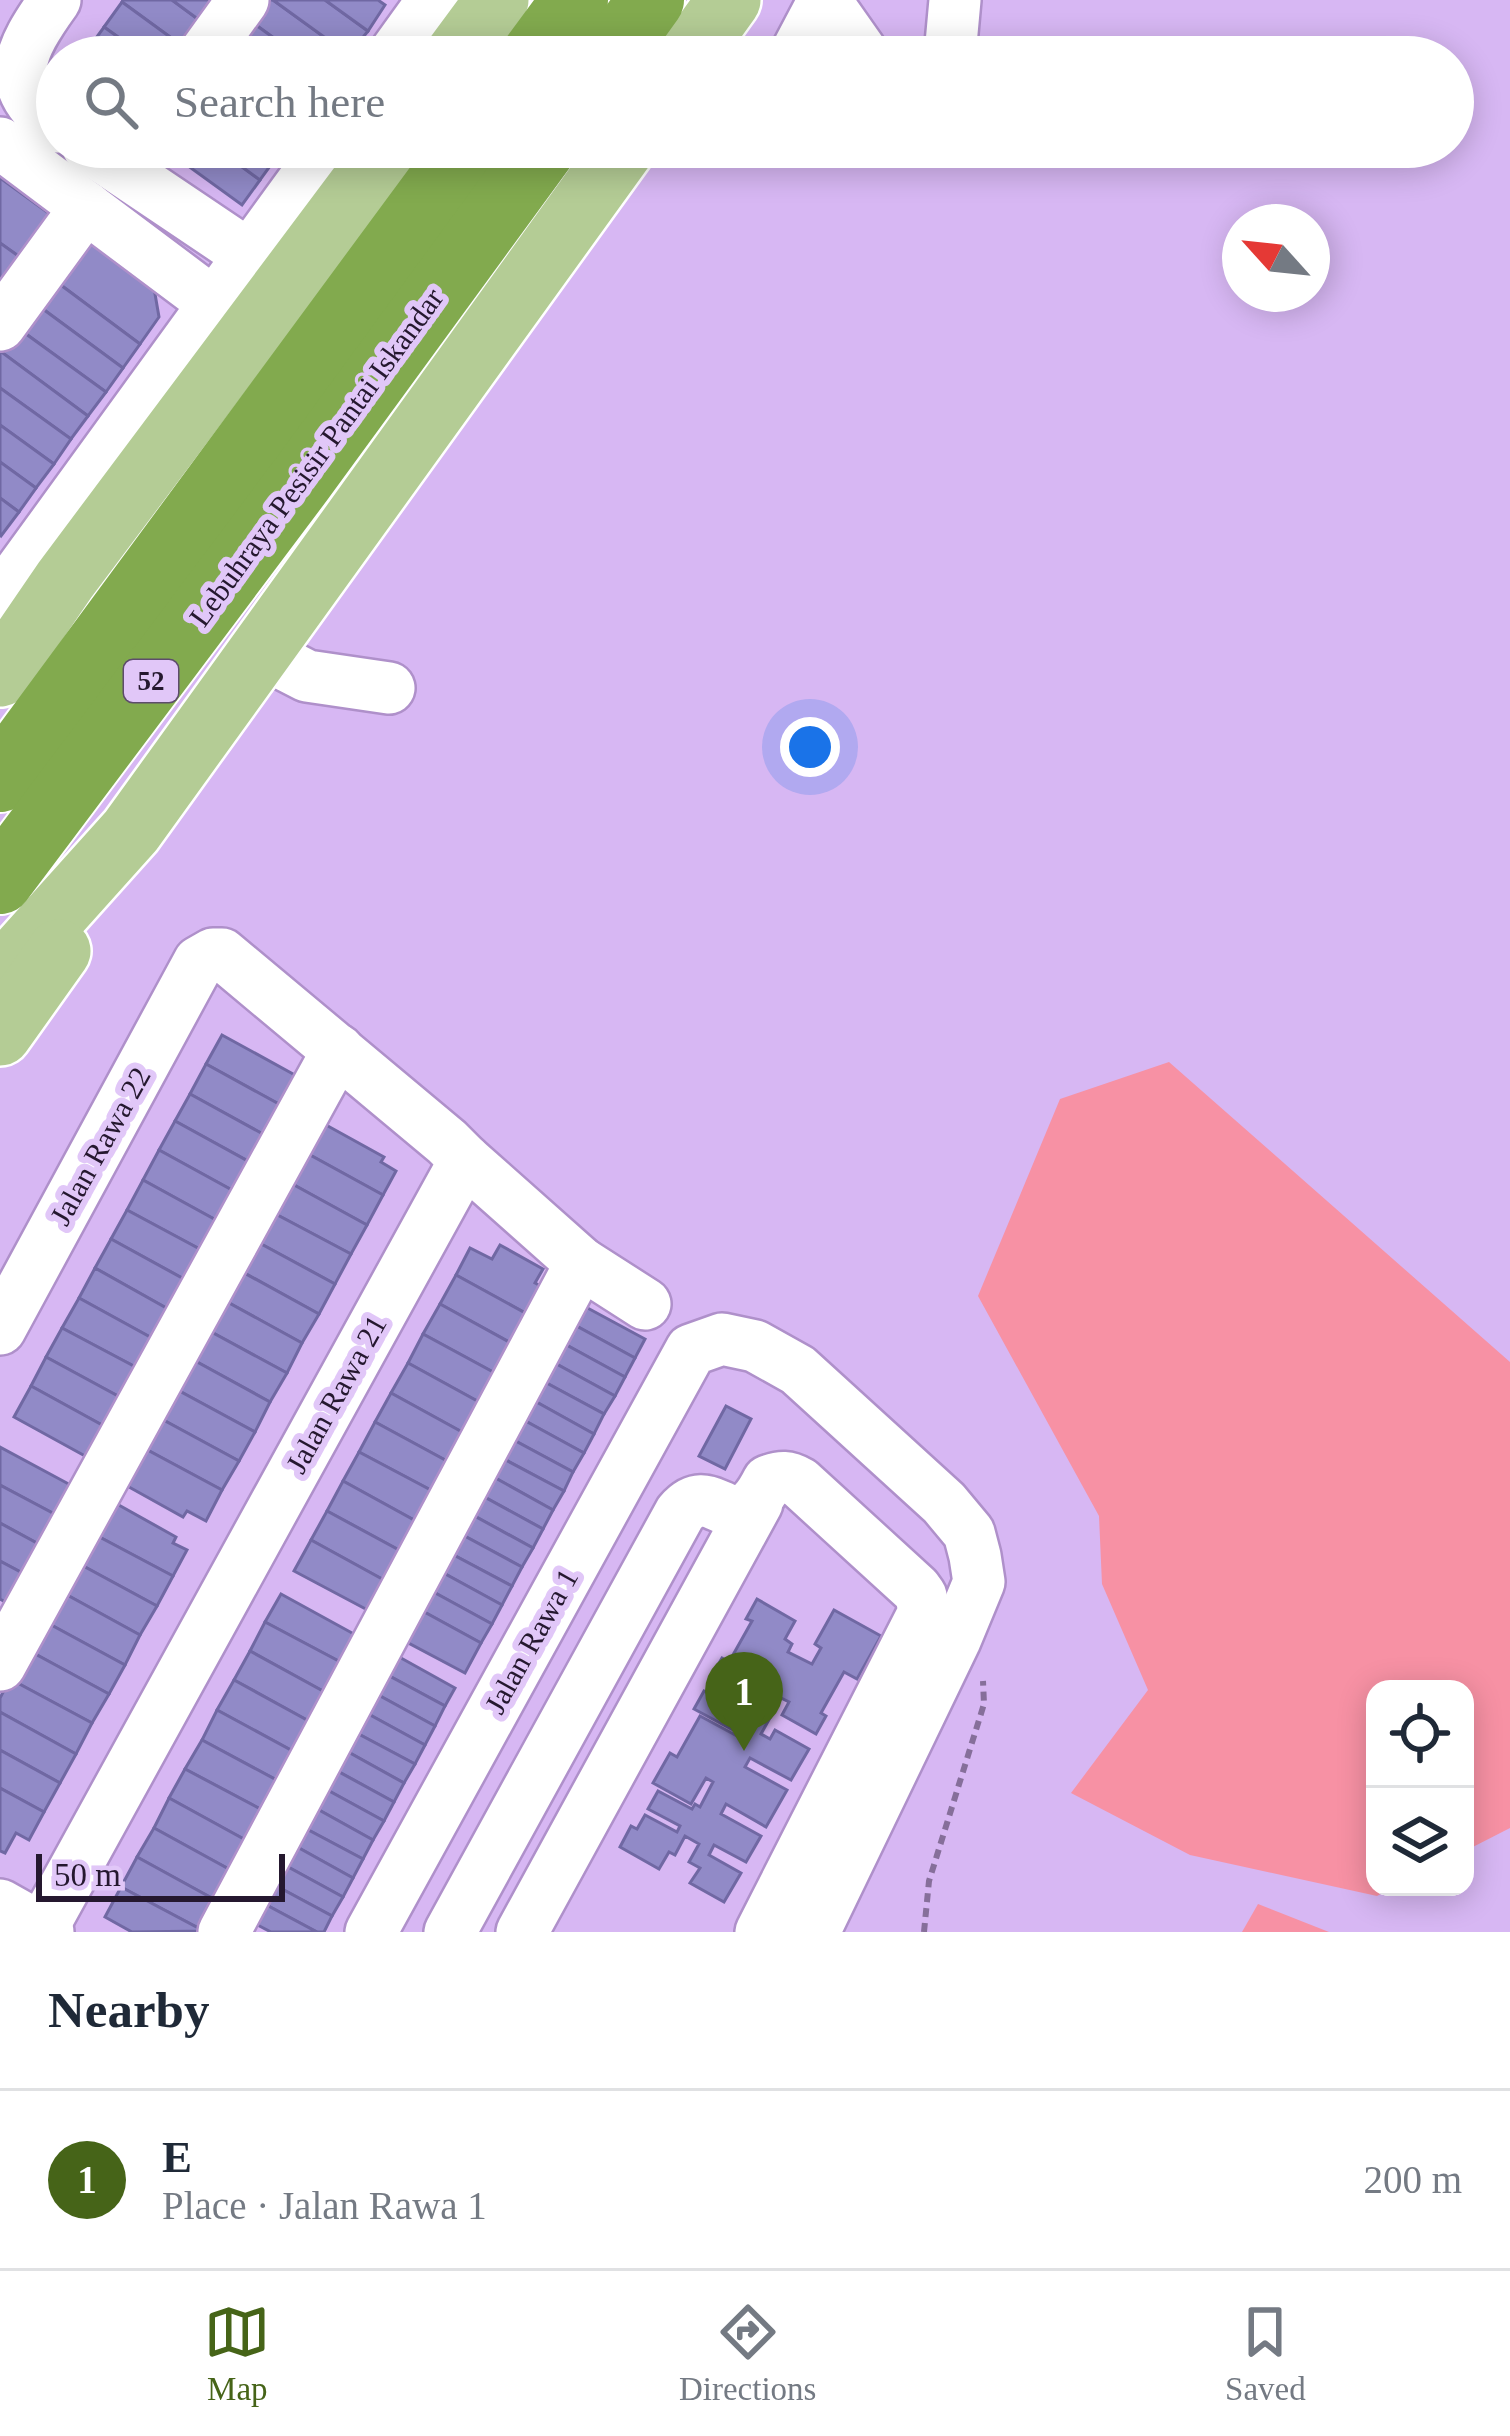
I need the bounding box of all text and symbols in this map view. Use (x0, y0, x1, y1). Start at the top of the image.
search box (36, 36, 1474, 168)
icon: search (78, 69, 144, 135)
text: Search here (174, 77, 385, 127)
north arrow (1222, 204, 1330, 312)
street label: Lebuhraya Pesisir Pantai Iskandar (182, 282, 450, 632)
road number: 52 (124, 660, 178, 702)
your location (780, 717, 840, 777)
street label: Jalan Rawa 22 (43, 1061, 157, 1231)
street label: Jalan Rawa 21 (279, 1309, 393, 1479)
street label: Jalan Rawa 1 (478, 1563, 584, 1719)
pin: 1 (705, 1652, 783, 1751)
map controls (1366, 1680, 1474, 1896)
button: locate (1366, 1680, 1474, 1788)
button: layers (1366, 1788, 1474, 1896)
scale bar (36, 1848, 285, 1901)
text: 50 m (54, 1857, 121, 1893)
text: Nearby (48, 1982, 209, 2038)
text: E (162, 2132, 192, 2182)
text: 1 (77, 2158, 97, 2201)
text: 200 m (1363, 2158, 1462, 2201)
text: Place · Jalan Rawa 1 (162, 2184, 487, 2227)
tab: Map (204, 2299, 270, 2408)
tab: Directions (679, 2299, 816, 2408)
tab: Saved (1225, 2299, 1306, 2408)

